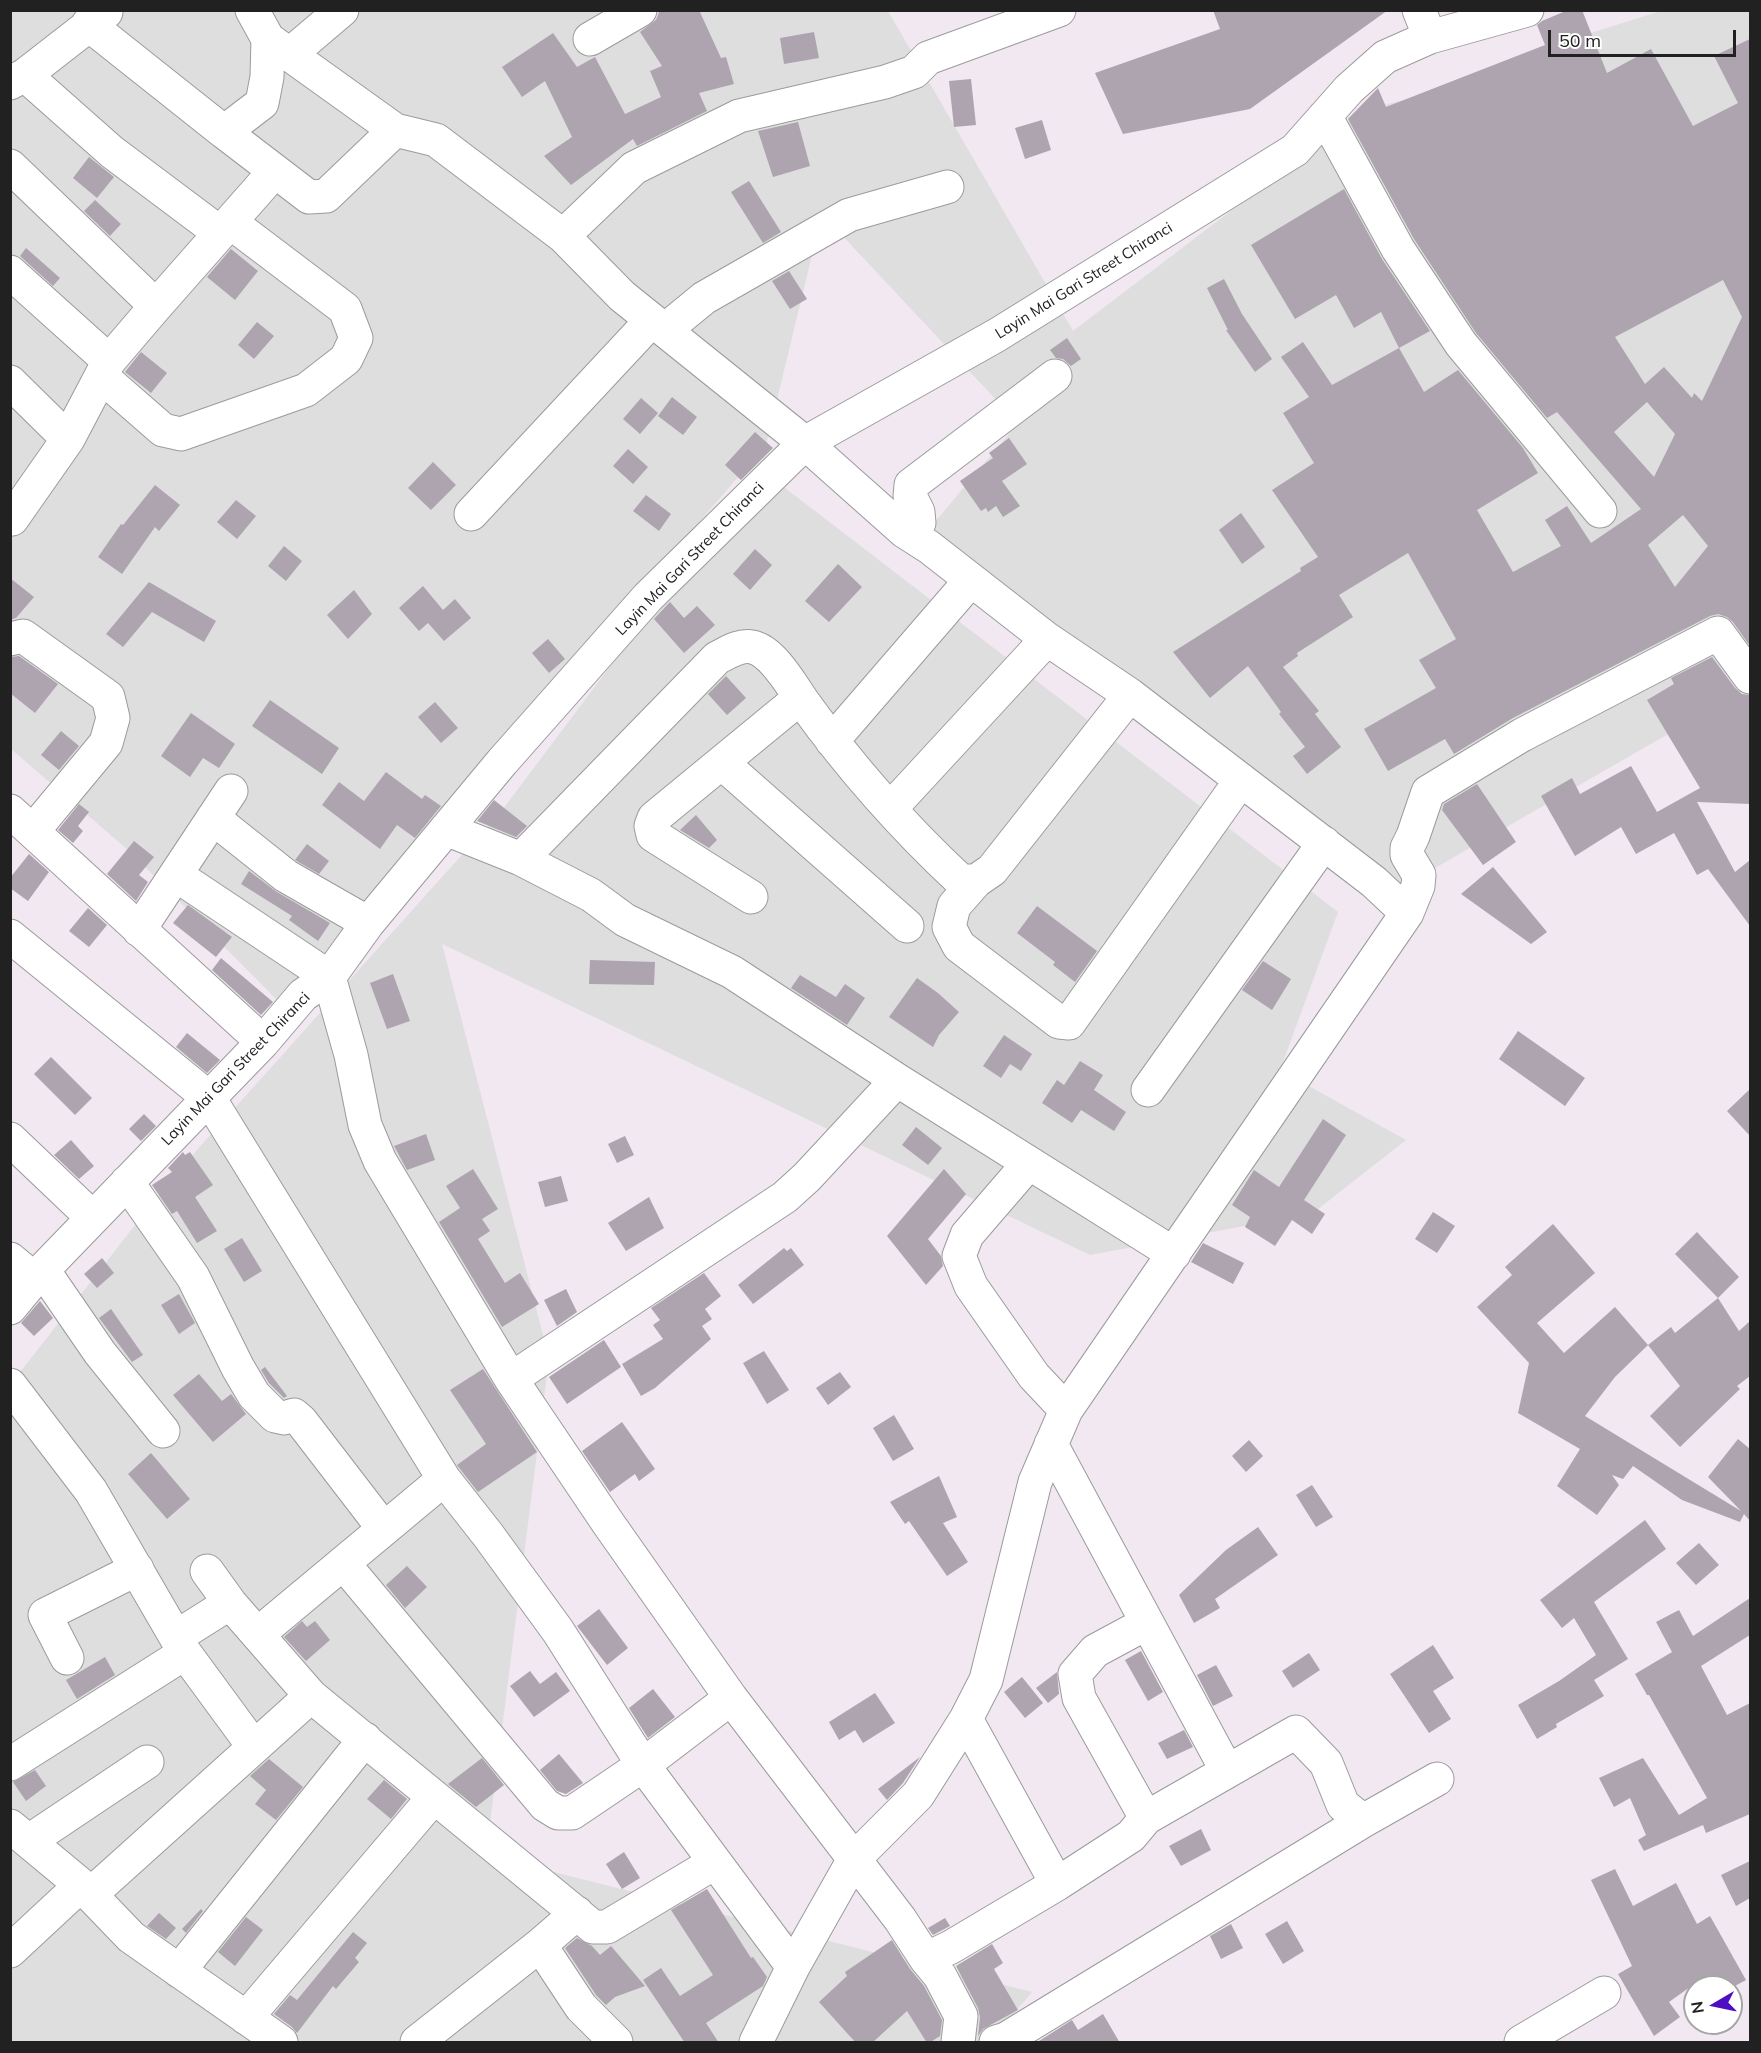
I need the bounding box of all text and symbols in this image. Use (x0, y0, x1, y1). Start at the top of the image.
scale bar (1551, 18, 1738, 56)
text: 50 m (1559, 29, 1601, 52)
street label: Layin Mai Gari Street Chiranci (992, 219, 1176, 343)
street label: Layin Mai Gari Street Chiranci (612, 479, 768, 639)
street label: Layin Mai Gari Street Chiranci (158, 989, 314, 1149)
north arrow (1683, 1975, 1743, 2035)
text: N (1686, 2000, 1708, 2015)

